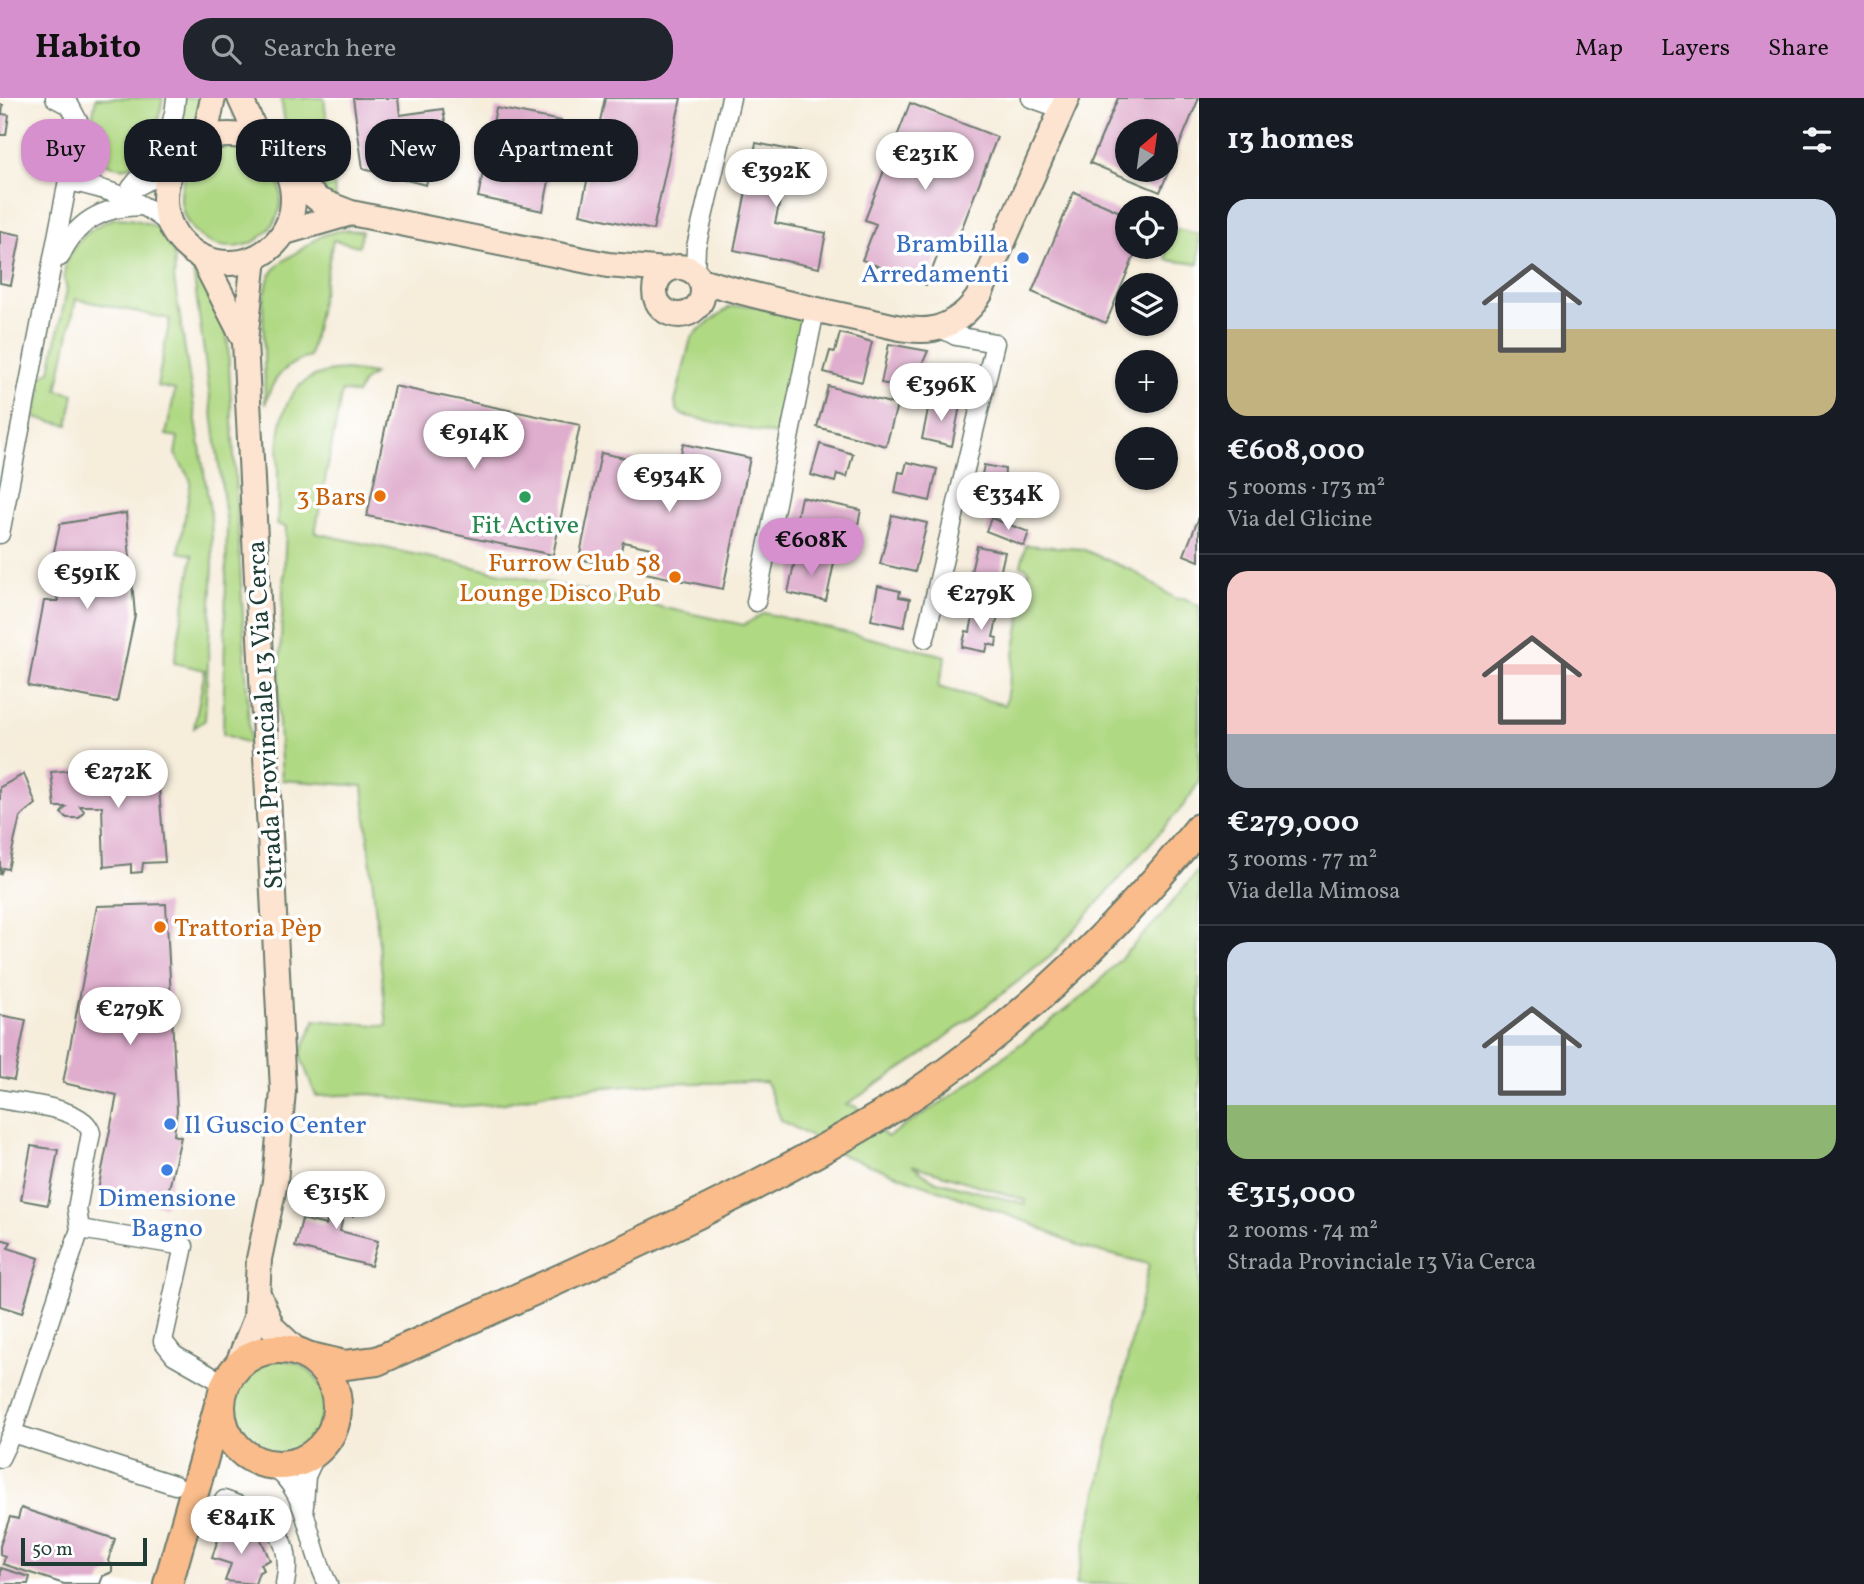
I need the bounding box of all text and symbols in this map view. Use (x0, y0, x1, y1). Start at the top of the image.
search box (183, 18, 673, 81)
text: Habito (35, 26, 141, 72)
icon: search (207, 30, 245, 68)
text: Search here (263, 31, 396, 67)
text: Map (1575, 32, 1623, 66)
text: Layers (1661, 32, 1730, 66)
text: Share (1768, 32, 1829, 66)
chip: Buy (21, 119, 110, 182)
chip: Rent (124, 119, 222, 182)
chip: Filters (236, 119, 351, 182)
chip: New (365, 119, 460, 182)
chip: Apartment (474, 119, 638, 182)
north arrow (1115, 119, 1178, 182)
map controls (1115, 119, 1178, 490)
text: 13 homes (1227, 119, 1354, 161)
icon: filters (1798, 121, 1836, 159)
pin: €231K (876, 132, 974, 192)
text: €231K (892, 139, 958, 171)
pin: €392K (727, 150, 825, 209)
text: €392K (741, 156, 811, 188)
button: locate (1115, 196, 1178, 259)
place label: Brambilla Arredamenti (861, 227, 1009, 293)
icon: home (1469, 245, 1595, 371)
marker: Brambilla Arredamenti (1015, 250, 1031, 266)
button: layers (1115, 273, 1178, 336)
button: + (1115, 350, 1178, 413)
pin: €396K (892, 364, 990, 423)
text: €396K (906, 370, 976, 402)
pin: €914K (425, 412, 523, 471)
text: €914K (439, 418, 509, 450)
button: − (1115, 427, 1178, 490)
text: €608,000 (1227, 430, 1365, 472)
pin: €934K (620, 454, 718, 514)
text: €934K (633, 461, 705, 493)
pin: €334K (959, 472, 1057, 532)
text: 5 rooms · 173 m² (1227, 472, 1385, 504)
text: €334K (973, 479, 1043, 511)
place label: 3 Bars (296, 480, 366, 516)
marker: 3 Bars (372, 488, 388, 504)
marker: Fit Active (517, 489, 533, 505)
text: Via del Glicine (1227, 504, 1372, 536)
place label: Fit Active (471, 508, 579, 544)
pin: €608K (762, 518, 860, 578)
text: €608K (775, 525, 847, 557)
street label: Strada Provinciale 13 Via Cerca (239, 539, 293, 890)
place label: Furrow Club 58 Lounge Disco Pub (459, 546, 661, 612)
pin: €591K (38, 552, 136, 611)
text: €591K (54, 558, 120, 590)
marker: Furrow Club 58 Lounge Disco Pub (667, 569, 683, 585)
pin: €279K (932, 573, 1030, 632)
text: €279K (947, 579, 1015, 611)
icon: home (1469, 617, 1595, 743)
pin: €272K (69, 750, 167, 810)
text: €272K (84, 757, 152, 789)
text: €279,000 (1227, 802, 1359, 844)
text: 3 rooms · 77 m² (1227, 844, 1377, 876)
text: Via della Mimosa (1227, 876, 1401, 908)
place label: Trattoria Pèp (174, 911, 322, 947)
marker: Trattoria Pèp (152, 919, 168, 935)
pin: €279K (81, 988, 179, 1047)
icon: home (1469, 988, 1595, 1114)
text: €279K (96, 994, 164, 1026)
place label: Il Guscio Center (184, 1108, 366, 1144)
marker: Il Guscio Center (162, 1116, 178, 1132)
marker: Dimensione Bagno (159, 1162, 175, 1178)
pin: €315K (287, 1172, 385, 1231)
text: €315,000 (1227, 1173, 1356, 1215)
text: €315K (303, 1178, 369, 1210)
place label: Dimensione Bagno (98, 1181, 236, 1247)
text: 2 rooms · 74 m² (1227, 1215, 1378, 1247)
text: Strada Provinciale 13 Via Cerca (1227, 1247, 1536, 1279)
pin: €841K (192, 1496, 290, 1556)
text: €841K (207, 1503, 275, 1535)
scale bar (21, 1535, 147, 1567)
text: 50 m (32, 1537, 73, 1563)

